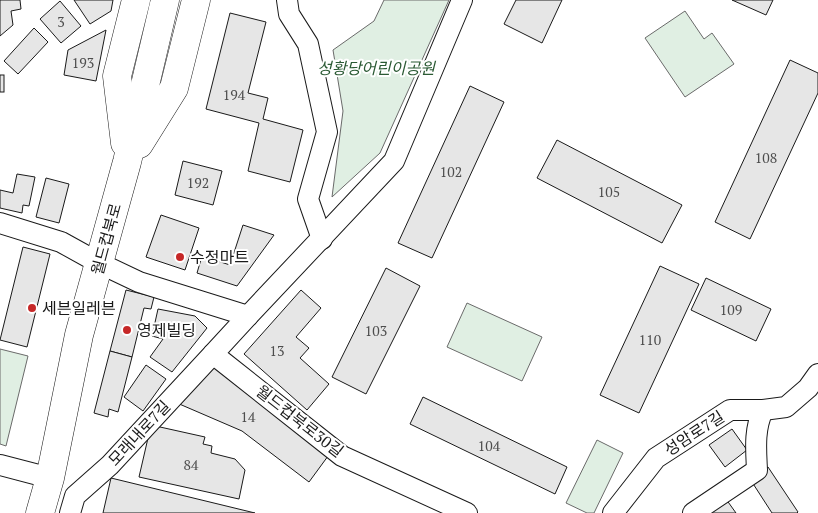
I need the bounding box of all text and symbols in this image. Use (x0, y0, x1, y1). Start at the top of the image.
house number: 3 (57, 12, 65, 31)
house number: 193 (72, 53, 94, 72)
park label: 성황당어린이공원 (317, 57, 436, 79)
house number: 194 (223, 85, 246, 104)
house number: 108 (755, 148, 777, 167)
house number: 102 (440, 162, 462, 181)
house number: 192 (187, 173, 209, 192)
house number: 105 (598, 182, 620, 201)
street label: 월드컵북로 (86, 200, 126, 277)
place label: 수정마트 (190, 246, 249, 268)
marker: 수정마트 (174, 251, 186, 263)
place label: 세븐일레븐 (42, 297, 116, 319)
house number: 109 (720, 300, 742, 319)
marker: 세븐일레븐 (26, 302, 38, 314)
place label: 영제빌딩 (137, 319, 196, 341)
house number: 103 (365, 321, 387, 340)
marker: 영제빌딩 (121, 324, 133, 336)
house number: 110 (639, 330, 661, 349)
house number: 13 (270, 341, 284, 360)
street label: 월드컵북로30길 (252, 380, 348, 462)
street label: 모래내로7길 (103, 395, 175, 471)
street label: 성암로7길 (660, 405, 728, 461)
house number: 14 (241, 407, 256, 426)
house number: 104 (478, 436, 501, 455)
house number: 84 (184, 455, 199, 474)

